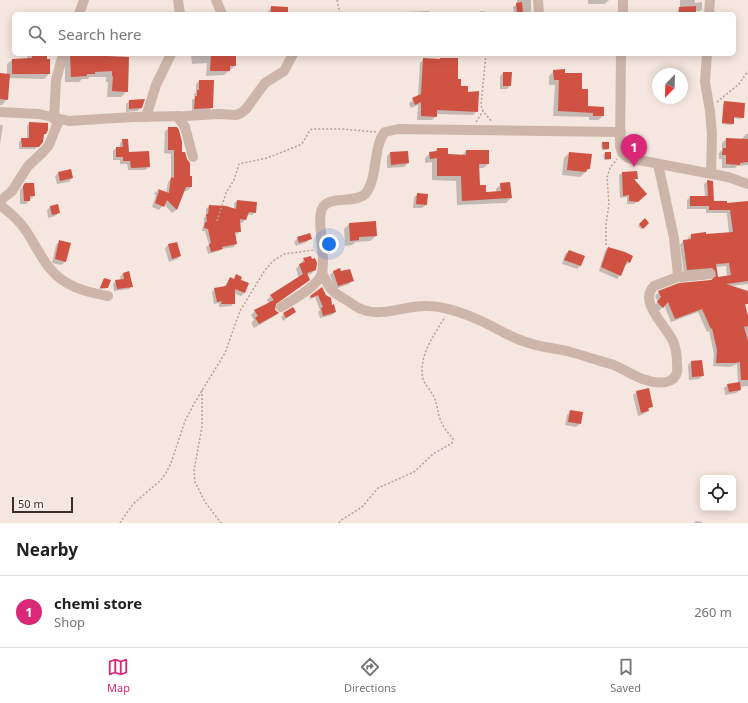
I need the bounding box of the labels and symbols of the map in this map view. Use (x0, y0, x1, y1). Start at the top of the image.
north arrow (652, 68, 688, 104)
pin: 1 (621, 134, 647, 167)
your location (319, 234, 339, 254)
scale bar (12, 495, 73, 514)

